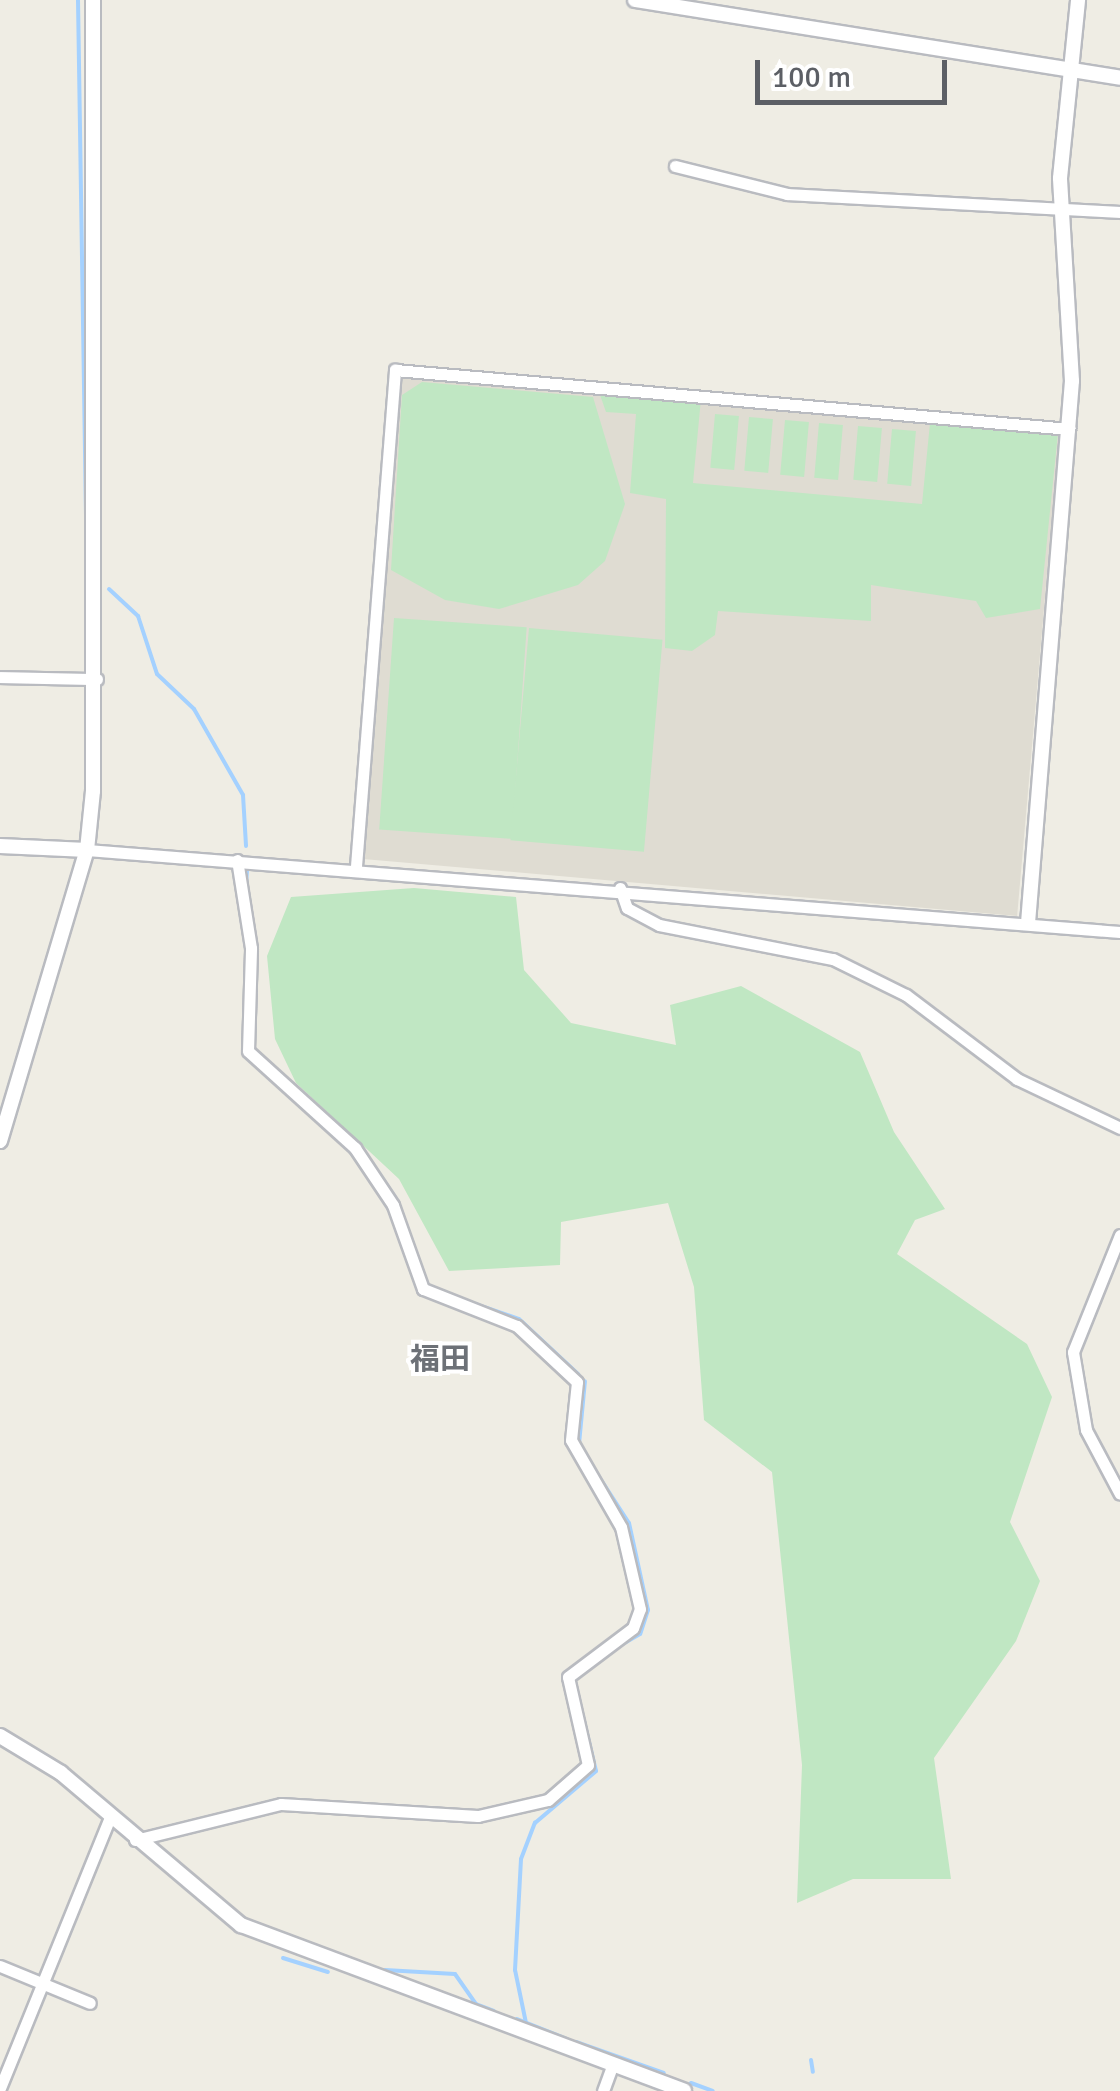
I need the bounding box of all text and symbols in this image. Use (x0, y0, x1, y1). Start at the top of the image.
scale bar (760, 40, 952, 102)
text: 100 m (772, 59, 851, 96)
district label: 福田 (410, 1342, 470, 1378)

